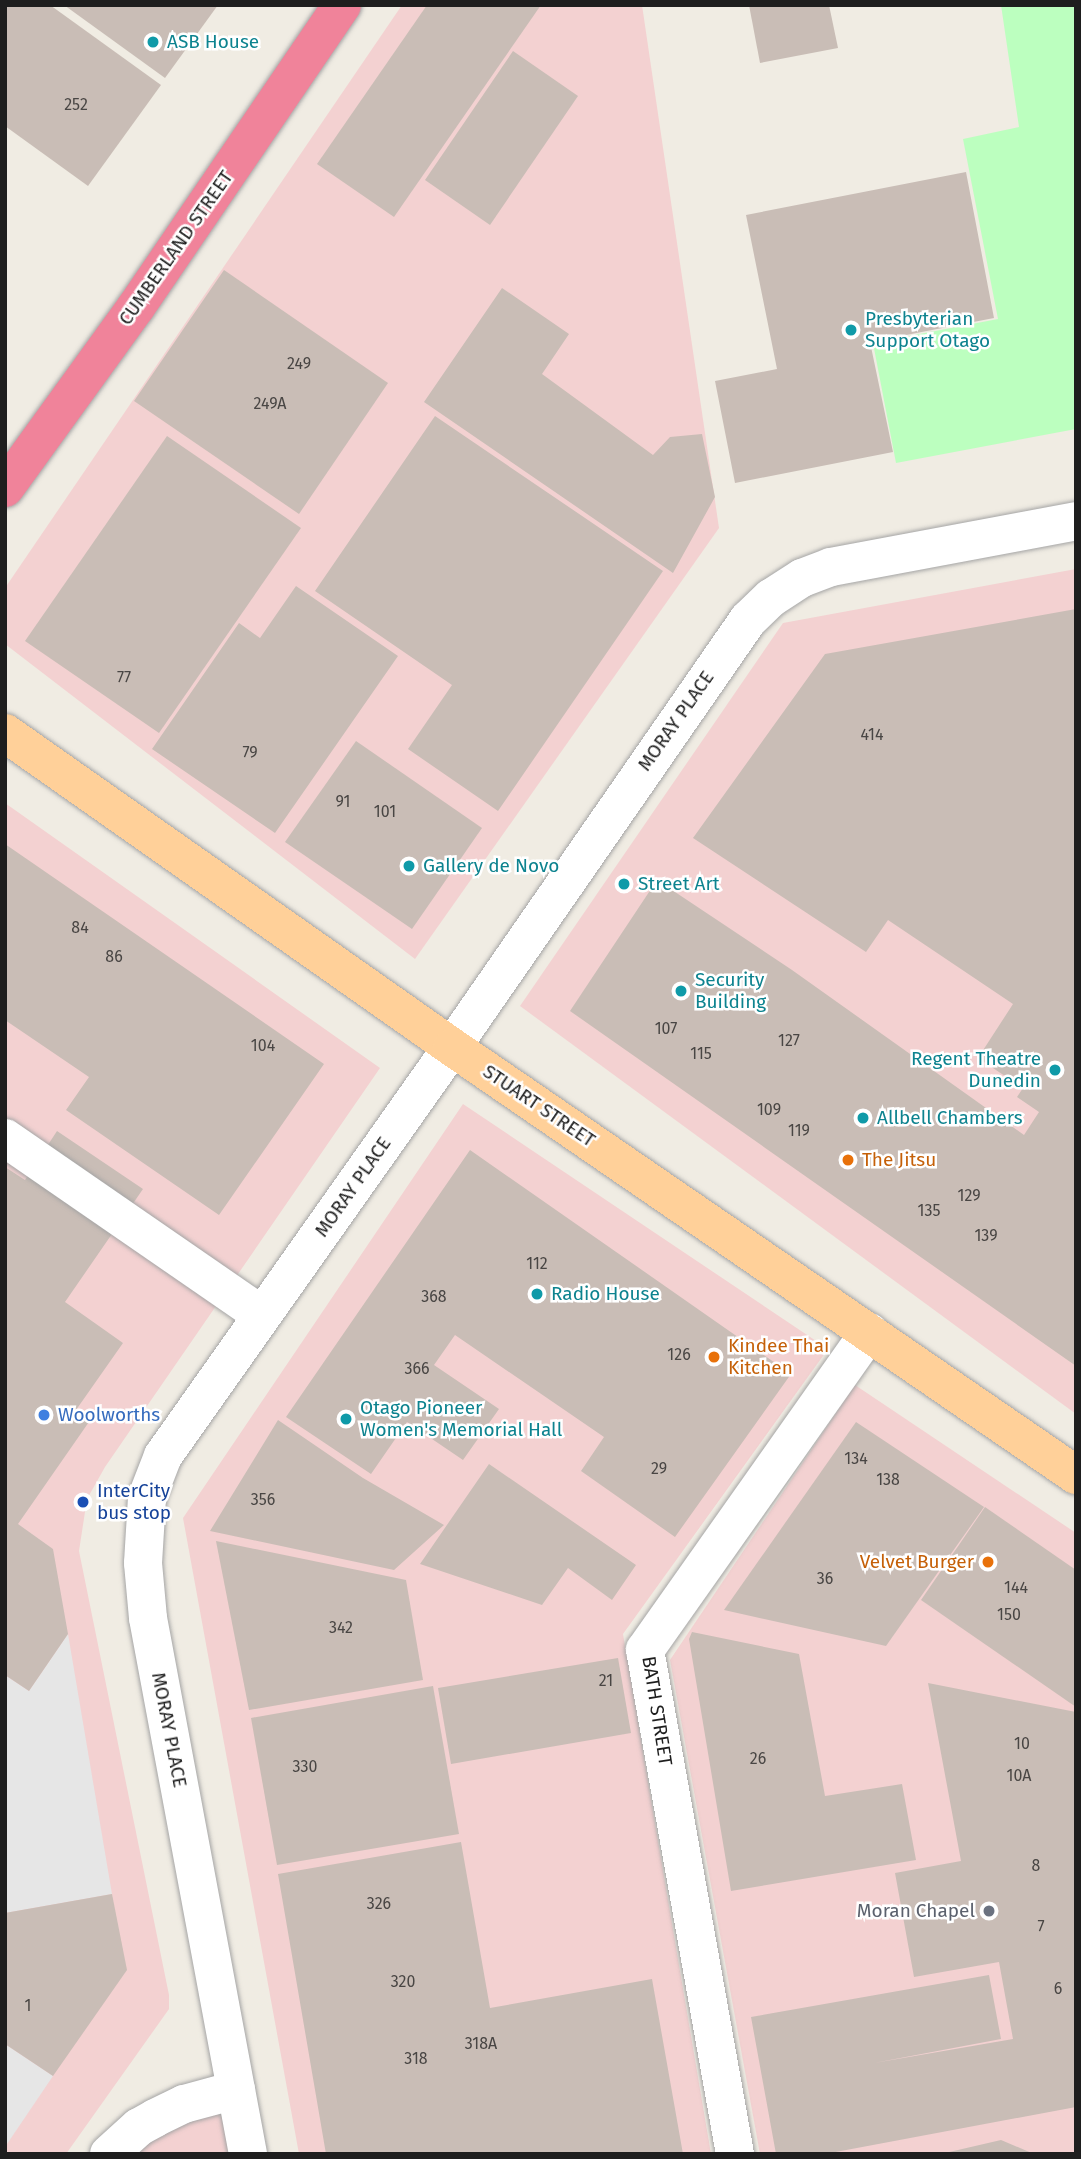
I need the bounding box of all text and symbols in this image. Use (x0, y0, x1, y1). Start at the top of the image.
place label: ASB House (167, 31, 259, 53)
marker: ASB House (145, 34, 161, 50)
house number: 252 (64, 95, 88, 115)
street label: CUMBERLAND STREET (114, 166, 238, 330)
place label: Presbyterian Support Otago (865, 308, 990, 352)
marker: Presbyterian Support Otago (843, 322, 859, 338)
house number: 249 (287, 354, 311, 374)
house number: 249A (253, 394, 287, 414)
street label: MORAY PLACE (633, 667, 719, 775)
house number: 77 (117, 668, 131, 688)
house number: 414 (860, 725, 884, 745)
house number: 79 (242, 743, 258, 763)
house number: 91 (335, 792, 351, 812)
house number: 101 (374, 802, 396, 822)
place label: Gallery de Novo (423, 855, 559, 877)
marker: Gallery de Novo (401, 858, 417, 874)
place label: Street Art (638, 873, 720, 895)
marker: Street Art (616, 876, 632, 892)
house number: 84 (71, 918, 89, 938)
house number: 86 (105, 947, 123, 967)
place label: Security Building (695, 969, 766, 1013)
marker: Security Building (673, 983, 689, 999)
house number: 107 (655, 1019, 677, 1039)
house number: 127 (778, 1031, 800, 1051)
house number: 104 (251, 1036, 275, 1056)
house number: 115 (690, 1044, 712, 1064)
place label: Regent Theatre Dunedin (911, 1048, 1041, 1092)
street label: STUART STREET (479, 1060, 599, 1152)
marker: Regent Theatre Dunedin (1047, 1062, 1063, 1078)
house number: 109 (757, 1100, 781, 1120)
place label: Allbell Chambers (877, 1107, 1023, 1129)
marker: Allbell Chambers (855, 1110, 871, 1126)
house number: 119 (788, 1121, 810, 1141)
street label: MORAY PLACE (310, 1133, 396, 1241)
place label: The Jitsu (862, 1149, 936, 1171)
marker: The Jitsu (840, 1152, 856, 1168)
house number: 129 (957, 1186, 981, 1206)
house number: 135 (918, 1201, 940, 1221)
house number: 139 (974, 1226, 998, 1246)
house number: 112 (526, 1254, 548, 1274)
place label: Radio House (551, 1283, 660, 1305)
marker: Radio House (529, 1286, 545, 1302)
house number: 368 (421, 1287, 447, 1307)
place label: Kindee Thai Kitchen (728, 1335, 829, 1379)
house number: 126 (667, 1345, 691, 1365)
marker: Kindee Thai Kitchen (706, 1349, 722, 1365)
house number: 366 (404, 1359, 430, 1379)
place label: Otago Pioneer Women's Memorial Hall (360, 1397, 562, 1441)
place label: Woolworths (58, 1404, 160, 1426)
marker: Woolworths (36, 1407, 52, 1423)
marker: Otago Pioneer Women's Memorial Hall (338, 1411, 354, 1427)
house number: 134 (844, 1449, 868, 1469)
house number: 29 (651, 1459, 667, 1479)
house number: 138 (876, 1470, 900, 1490)
place label: InterCity bus stop (97, 1480, 171, 1524)
house number: 356 (251, 1490, 275, 1510)
marker: InterCity bus stop (75, 1494, 91, 1510)
place label: Velvet Burger (860, 1551, 974, 1573)
marker: Velvet Burger (980, 1554, 996, 1570)
house number: 36 (817, 1569, 833, 1589)
house number: 144 (1004, 1578, 1028, 1598)
house number: 150 (997, 1605, 1021, 1625)
house number: 342 (329, 1618, 353, 1638)
street label: BATH STREET (637, 1655, 677, 1767)
street label: MORAY PLACE (147, 1671, 191, 1789)
house number: 21 (599, 1671, 613, 1691)
house number: 10 (1014, 1734, 1030, 1754)
house number: 26 (750, 1749, 766, 1769)
house number: 330 (293, 1757, 317, 1777)
house number: 10A (1006, 1766, 1032, 1786)
house number: 8 (1032, 1856, 1040, 1876)
house number: 326 (367, 1894, 391, 1914)
place label: Moran Chapel (857, 1900, 975, 1922)
marker: Moran Chapel (981, 1903, 997, 1919)
house number: 7 (1037, 1917, 1045, 1937)
house number: 320 (391, 1972, 415, 1992)
house number: 6 (1054, 1979, 1062, 1999)
house number: 1 (25, 1996, 31, 2016)
house number: 318A (465, 2034, 497, 2054)
house number: 318 (404, 2049, 428, 2069)

